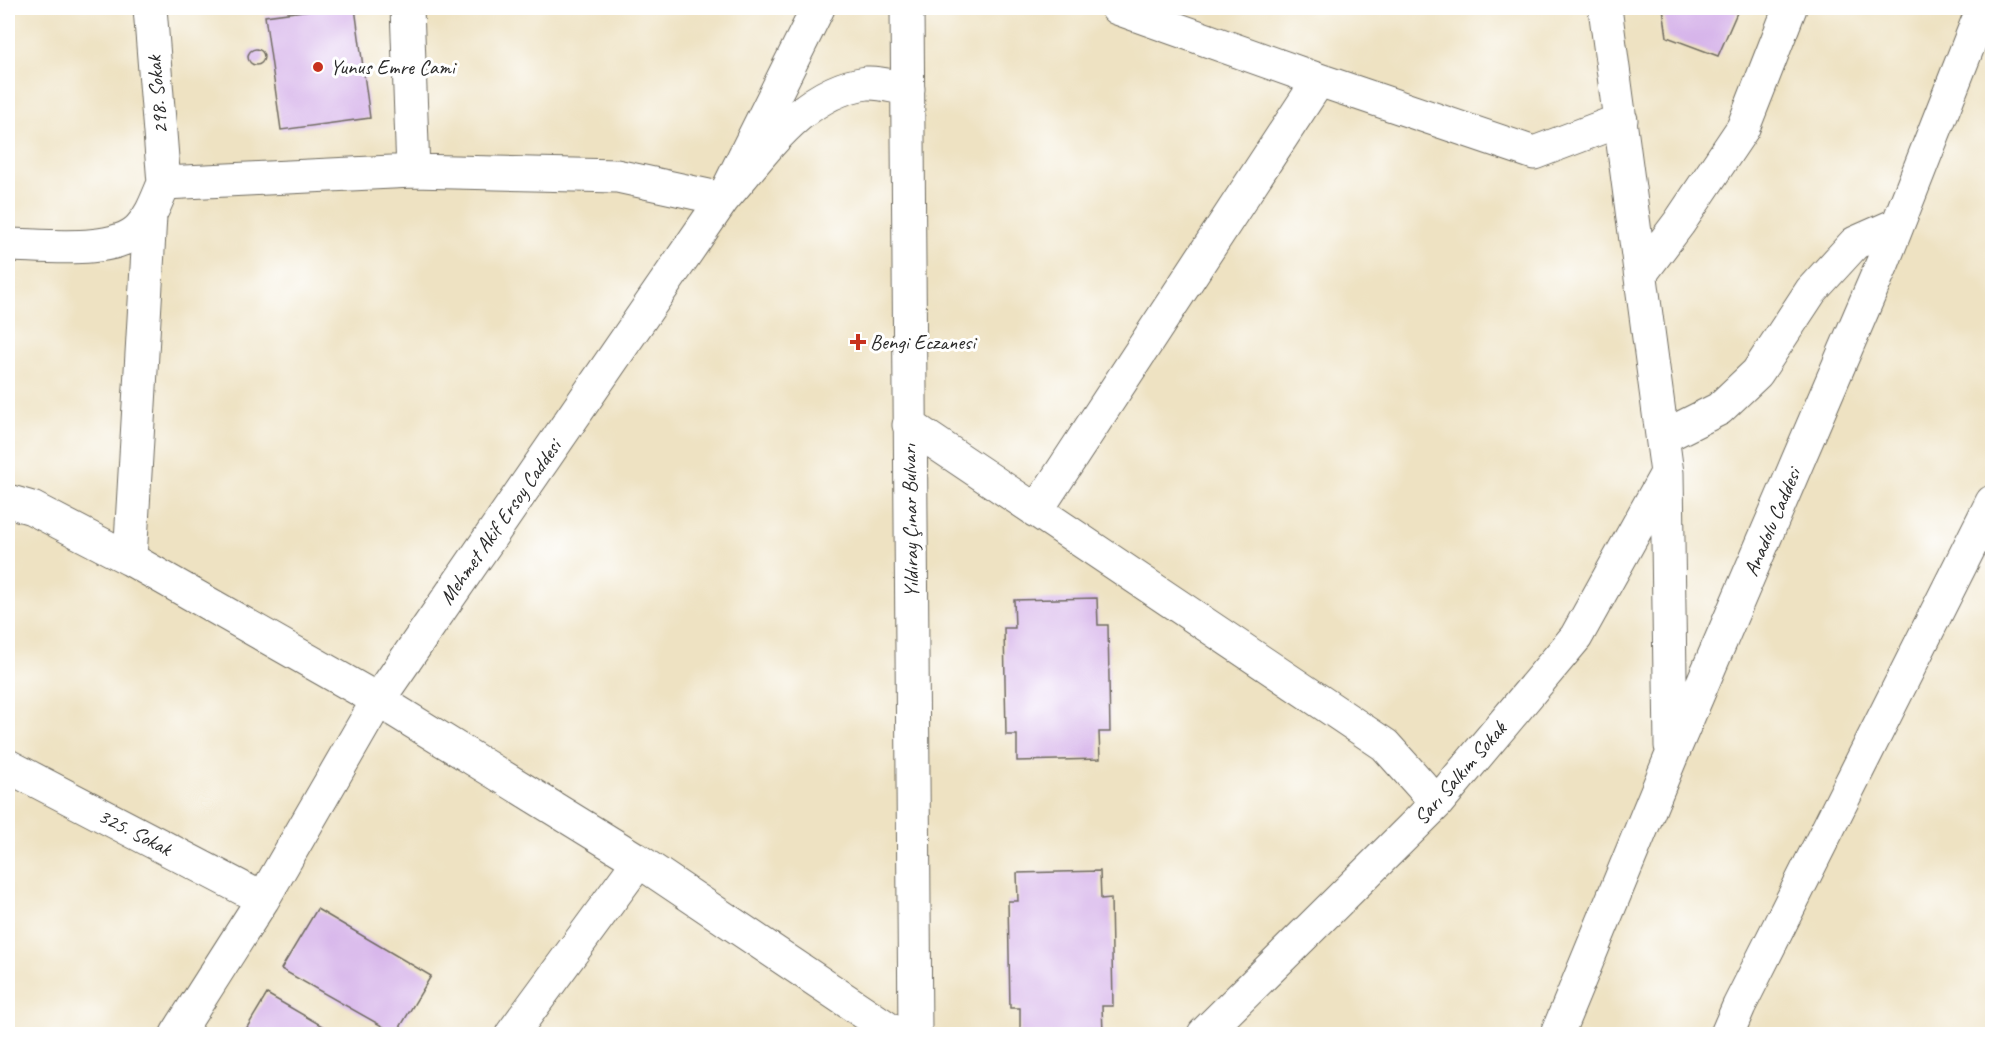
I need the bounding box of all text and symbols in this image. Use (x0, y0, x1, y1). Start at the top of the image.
street label: 298. Sokak (141, 53, 173, 135)
place label: Yunus Emre Cami (330, 54, 458, 80)
marker: Yunus Emre Cami (311, 60, 325, 74)
place label: Bengi Eczanesi (870, 329, 978, 355)
marker: Bengi Eczanesi (851, 335, 865, 349)
street label: Mehmet Akif Ersoy Caddesi (433, 432, 568, 609)
street label: Yıldıray Çınar Bulvarı (896, 443, 924, 598)
street label: Anadolu Caddesi (1738, 461, 1808, 580)
street label: Sarı Salkım Sokak (1408, 715, 1513, 830)
street label: 325. Sokak (94, 803, 177, 862)

